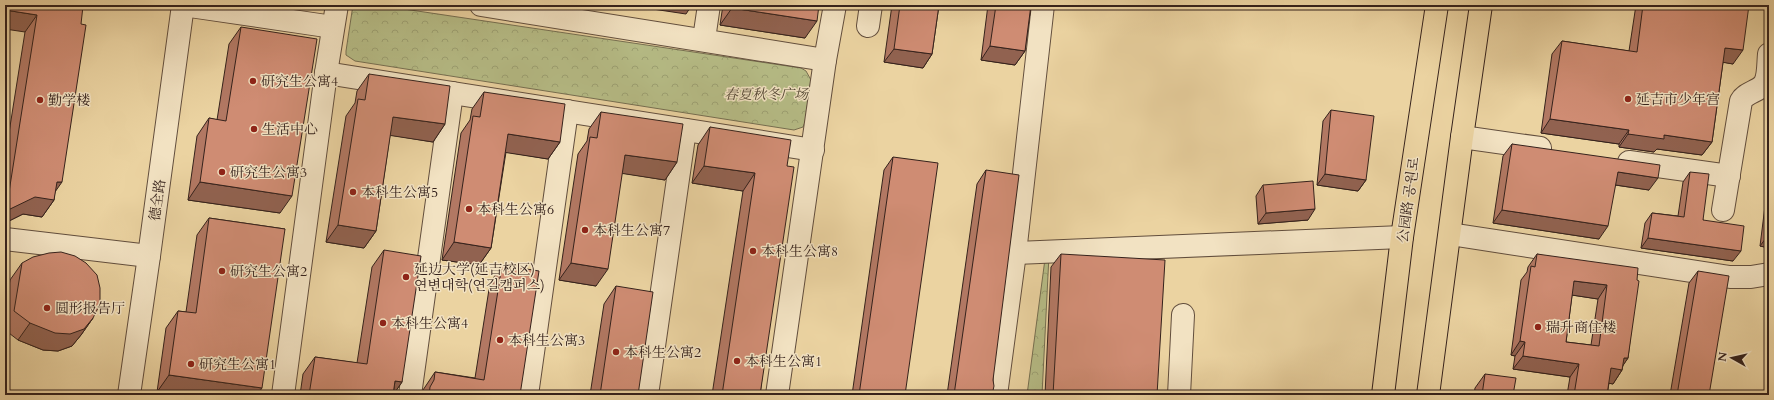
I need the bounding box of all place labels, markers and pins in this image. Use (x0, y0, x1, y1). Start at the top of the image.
place label: 研究生公寓4 (261, 72, 338, 91)
marker: 研究生公寓4 (248, 76, 258, 86)
place label: 延吉市少年宫 (1636, 90, 1720, 109)
place label: 勤学楼 (48, 91, 90, 110)
marker: 延吉市少年宫 (1623, 94, 1633, 104)
marker: 勤学楼 (35, 95, 45, 105)
place label: 生活中心 (262, 120, 318, 139)
marker: 生活中心 (249, 124, 259, 134)
place label: 研究生公寓3 (230, 163, 307, 182)
marker: 研究生公寓3 (217, 167, 227, 177)
place label: 本科生公寓5 (361, 183, 438, 202)
marker: 本科生公寓5 (348, 187, 358, 197)
place label: 本科生公寓6 (477, 200, 554, 219)
marker: 本科生公寓6 (464, 204, 474, 214)
place label: 本科生公寓7 (593, 221, 670, 240)
marker: 本科生公寓7 (580, 225, 590, 235)
place label: 本科生公寓8 (761, 242, 838, 261)
marker: 本科生公寓8 (748, 246, 758, 256)
place label: 延边大学(延吉校区) 연변대학(연길캠퍼스) (414, 260, 545, 295)
place label: 研究生公寓2 (230, 262, 307, 281)
marker: 研究生公寓2 (217, 266, 227, 276)
marker: 延边大学(延吉校区) 연변대학(연길캠퍼스) (401, 272, 411, 282)
place label: 圆形报告厅 (55, 299, 125, 318)
marker: 圆形报告厅 (42, 303, 52, 313)
place label: 本科生公寓4 (391, 314, 468, 333)
marker: 本科生公寓4 (378, 318, 388, 328)
place label: 瑞升商住楼 (1546, 318, 1616, 337)
marker: 瑞升商住楼 (1533, 322, 1543, 332)
place label: 本科生公寓3 (508, 331, 585, 350)
marker: 本科生公寓3 (495, 335, 505, 345)
place label: 本科生公寓2 (624, 343, 701, 362)
marker: 本科生公寓2 (611, 347, 621, 357)
place label: 本科生公寓1 (745, 352, 822, 371)
place label: 研究生公寓1 (199, 355, 276, 374)
marker: 本科生公寓1 (732, 356, 742, 366)
marker: 研究生公寓1 (186, 359, 196, 369)

